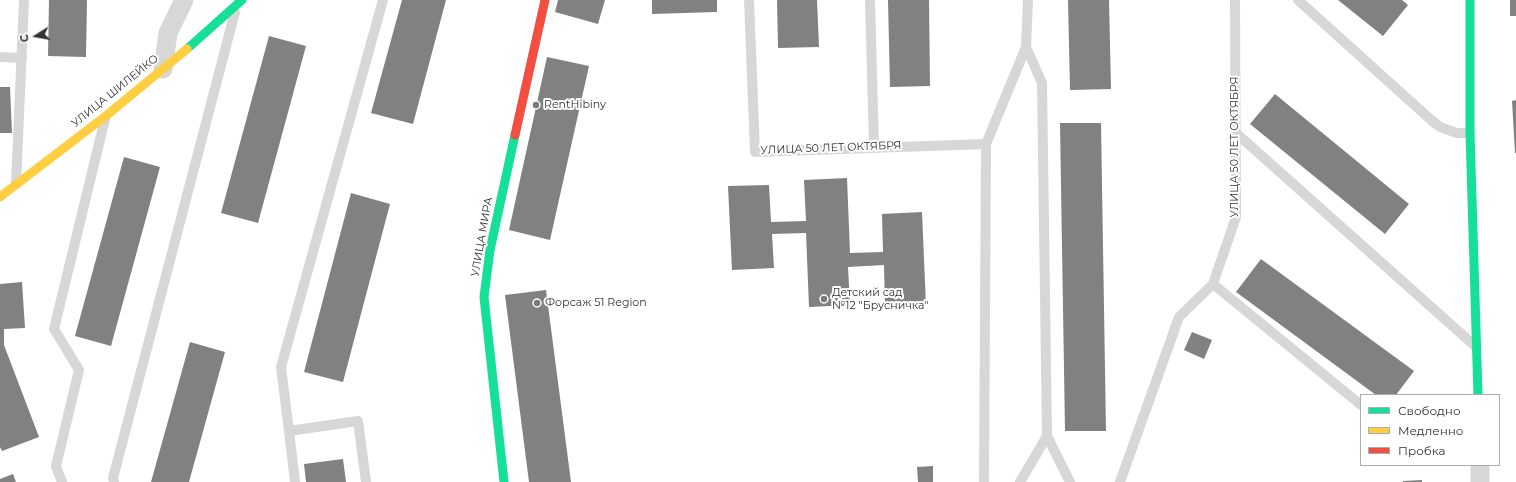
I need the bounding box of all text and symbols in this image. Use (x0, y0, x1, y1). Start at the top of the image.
north arrow (16, 16, 56, 56)
text: С (17, 33, 32, 44)
street label: УЛИЦА ШИЛЕЙКО (69, 52, 161, 130)
street label: УЛИЦА 50 ЛЕТ ОКТЯБРЯ (1228, 76, 1242, 218)
place label: RentHibiny (544, 98, 606, 112)
marker: RentHibiny (531, 100, 541, 110)
street label: УЛИЦА 50 ЛЕТ ОКТЯБРЯ (760, 139, 902, 157)
street label: УЛИЦА МИРА (469, 196, 495, 278)
place label: Детский сад №12 "Брусничка" (832, 286, 929, 312)
marker: Детский сад №12 "Брусничка" (819, 294, 829, 304)
place label: Форсаж 51 Region (545, 296, 647, 310)
marker: Форсаж 51 Region (532, 298, 542, 308)
legend (1360, 394, 1500, 466)
text: Свободно (1398, 403, 1461, 418)
text: Медленно (1398, 423, 1463, 438)
text: Пробка (1398, 443, 1446, 458)

